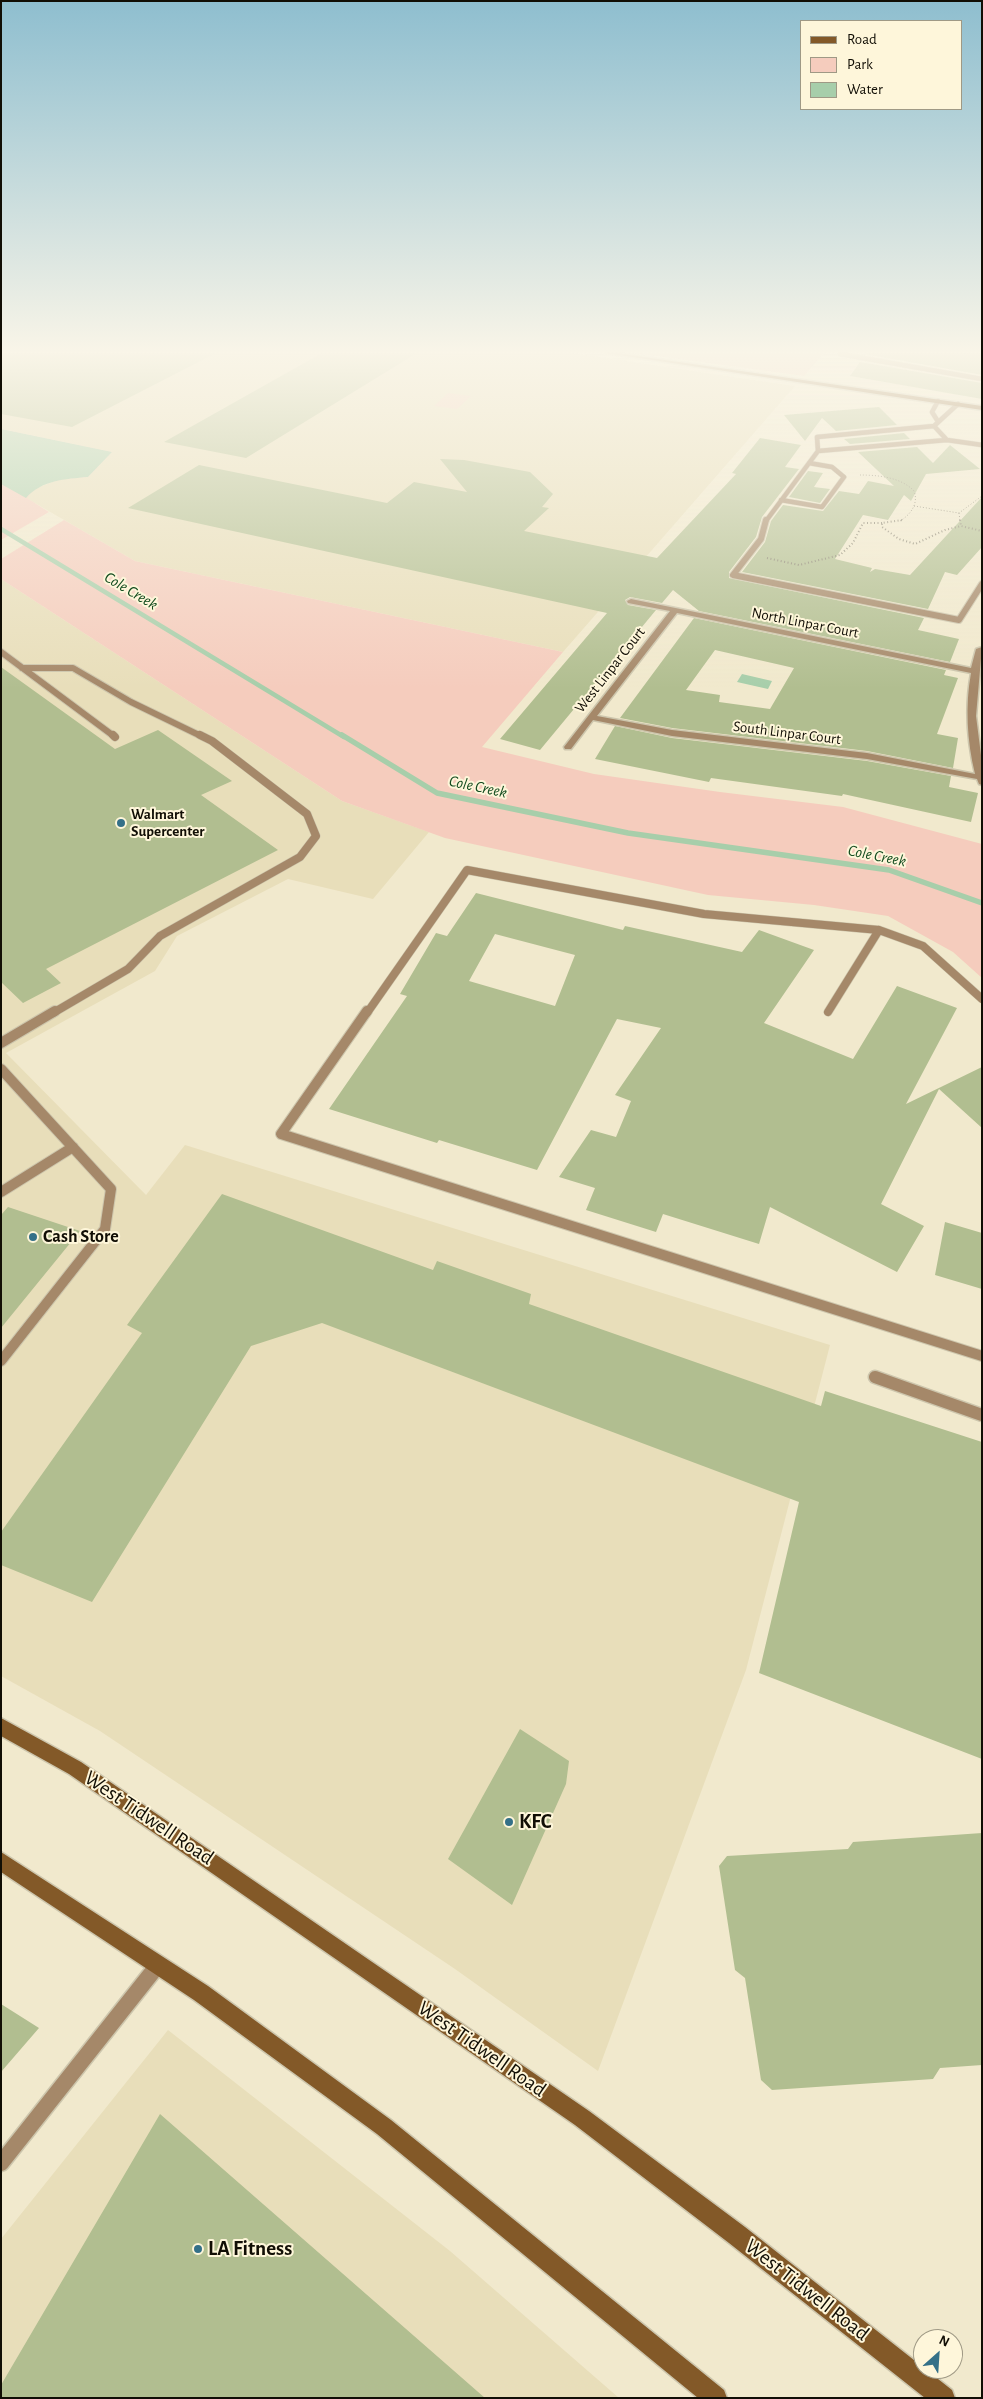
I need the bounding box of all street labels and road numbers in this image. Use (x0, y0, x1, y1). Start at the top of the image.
street label: North Linpar Court (750, 604, 860, 642)
street label: West Linpar Court (571, 624, 649, 716)
street label: South Linpar Court (732, 717, 842, 749)
street label: West Tidwell Road (79, 1765, 219, 1871)
street label: West Tidwell Road (413, 1995, 551, 2103)
street label: West Tidwell Road (740, 2234, 874, 2346)

